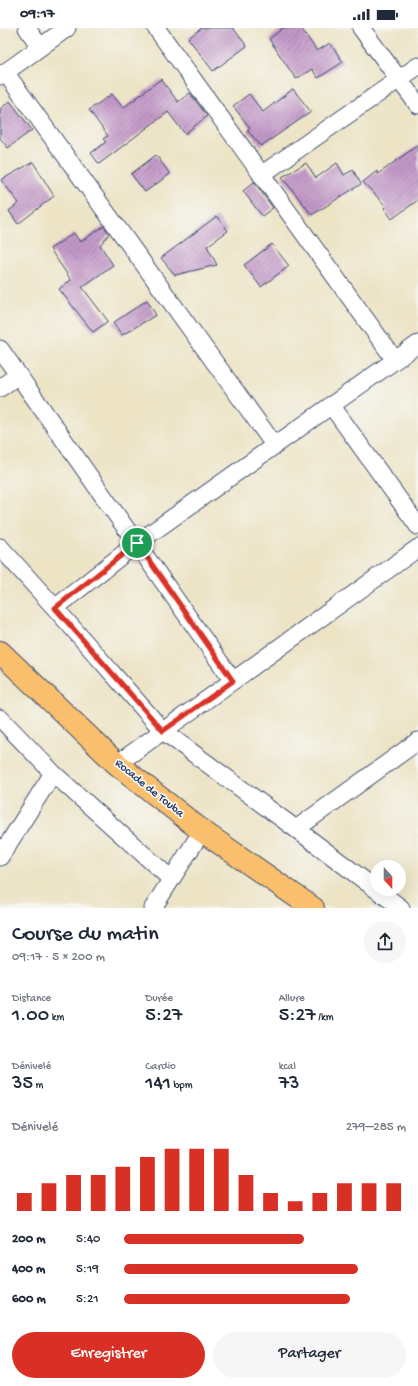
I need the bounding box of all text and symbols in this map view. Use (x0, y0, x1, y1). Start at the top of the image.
text: 09:17 (20, 5, 55, 23)
pin (120, 526, 154, 560)
icon: arrive (126, 532, 148, 554)
street label: Rocade de Touba (112, 757, 187, 821)
north arrow (370, 860, 406, 896)
map controls (370, 860, 406, 896)
button: share (364, 921, 406, 963)
text: Course du matin (12, 922, 159, 948)
text: 09:17 · 5 × 200 m (12, 950, 105, 965)
text: Distance (12, 993, 51, 1005)
text: Durée (145, 993, 173, 1005)
text: Allure (279, 993, 305, 1005)
text: 1.00 (12, 1005, 49, 1028)
text: 5:27 (145, 1005, 182, 1028)
text: 5:27 (279, 1005, 316, 1028)
text: km (49, 1012, 64, 1024)
text: /km (316, 1012, 334, 1024)
text: Dénivelé (12, 1061, 51, 1073)
text: Cardio (145, 1061, 176, 1073)
text: kcal (279, 1061, 296, 1073)
text: 35 (12, 1073, 33, 1096)
text: 141 (145, 1073, 171, 1096)
text: 73 (279, 1073, 299, 1096)
text: m (33, 1080, 43, 1092)
text: bpm (171, 1080, 193, 1092)
text: Dénivelé (12, 1120, 58, 1135)
text: 279–285 m (346, 1120, 406, 1135)
text: 200 m (12, 1232, 45, 1247)
text: 5:40 (76, 1232, 100, 1247)
text: 400 m (12, 1262, 45, 1277)
text: 5:19 (76, 1262, 99, 1277)
text: 600 m (12, 1292, 46, 1307)
text: 5:21 (76, 1292, 99, 1307)
button: Enregistrer (12, 1332, 205, 1378)
button: Partager (213, 1332, 406, 1378)

